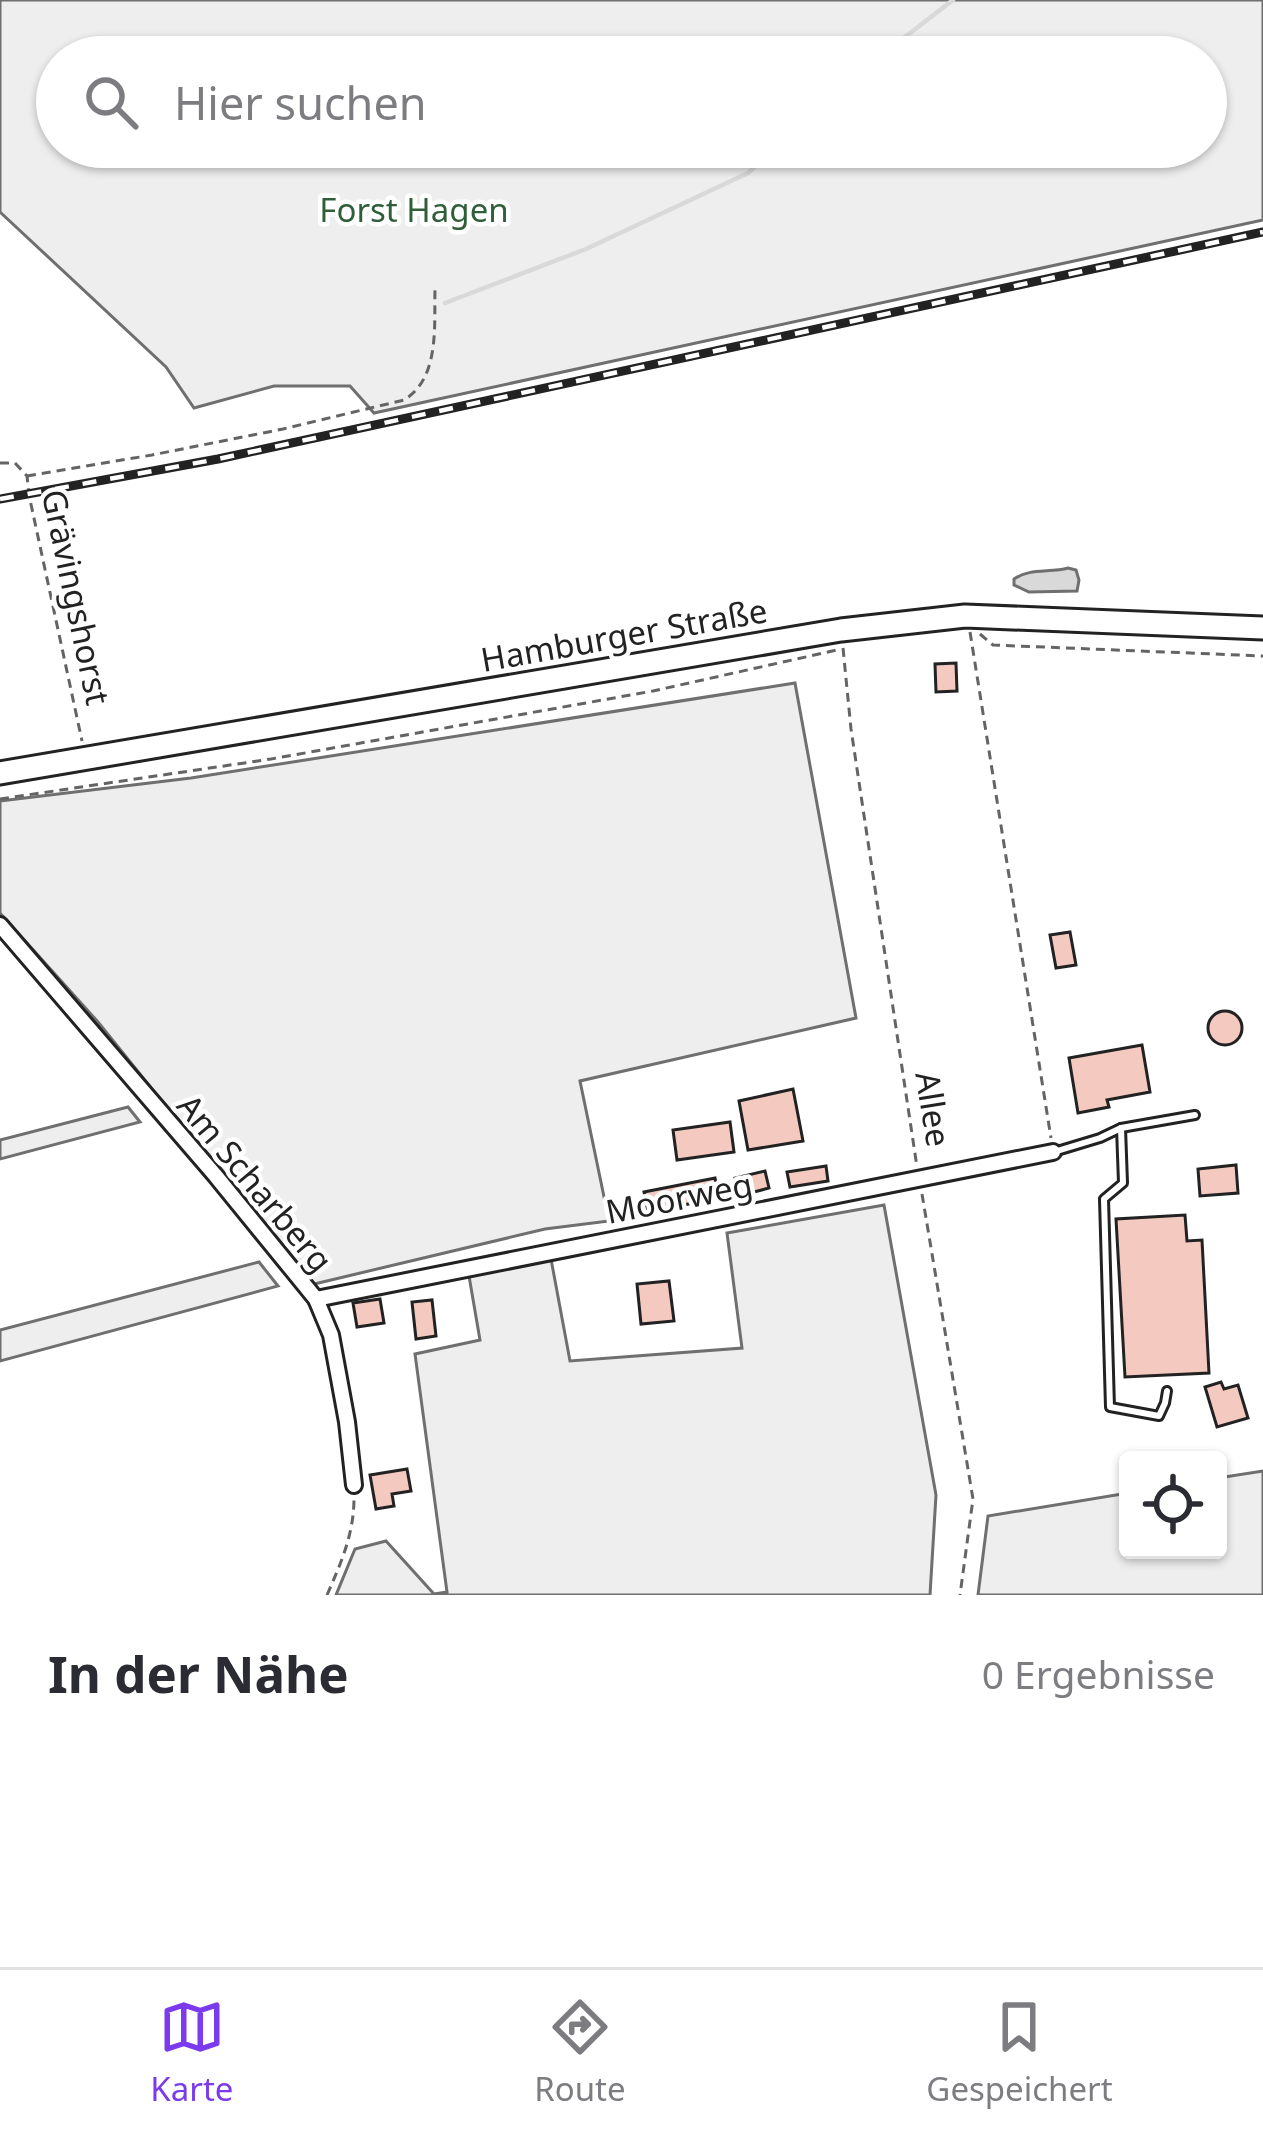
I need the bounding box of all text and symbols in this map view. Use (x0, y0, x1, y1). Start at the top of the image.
search box (36, 36, 1227, 168)
icon: search (78, 69, 144, 135)
text: Hier suchen (174, 72, 427, 133)
park label: Forst Hagen (319, 187, 509, 232)
street label: Grävingshorst (32, 485, 121, 709)
street label: Hamburger Straße (477, 587, 771, 682)
street label: Allee (905, 1068, 962, 1150)
street label: Am Scharberg (168, 1084, 343, 1281)
street label: Moorweg (602, 1161, 756, 1234)
map controls (1119, 1451, 1227, 1559)
button: locate (1119, 1451, 1227, 1559)
text: In der Nähe (48, 1638, 349, 1708)
text: 0 Ergebnisse (982, 1647, 1215, 1700)
tab: Karte (150, 1994, 233, 2111)
tab: Route (534, 1994, 626, 2111)
tab: Gespeichert (926, 1994, 1113, 2111)

